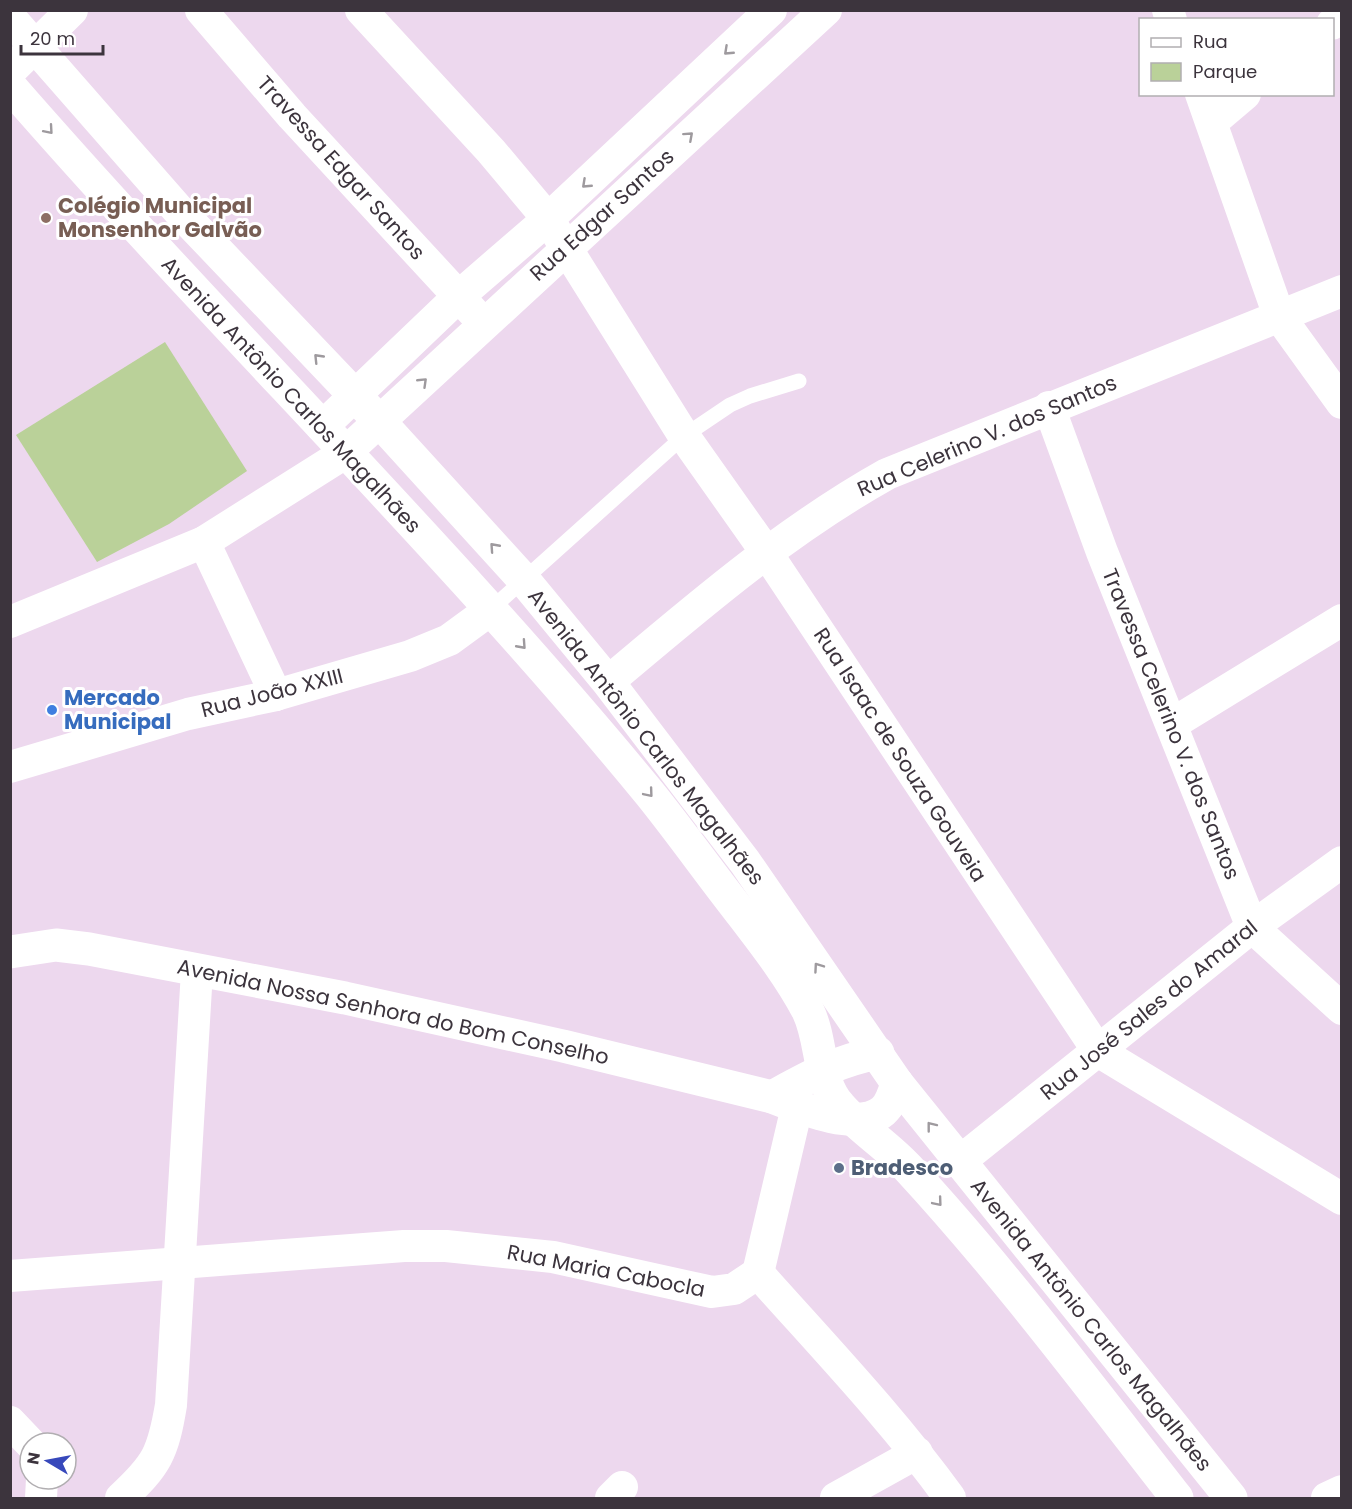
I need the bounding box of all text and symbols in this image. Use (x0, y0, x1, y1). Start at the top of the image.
scale bar (21, 18, 104, 56)
legend (1139, 18, 1334, 96)
text: 20 m (30, 26, 75, 51)
text: Rua (1193, 29, 1228, 54)
one-way arrow (724, 43, 735, 54)
text: Parque (1193, 59, 1257, 84)
street label: Travessa Edgar Santos (251, 69, 432, 266)
one-way arrow (42, 123, 53, 134)
one-way arrow (682, 132, 693, 143)
street label: Rua Edgar Santos (523, 142, 680, 287)
one-way arrow (582, 177, 592, 188)
place label: Colégio Municipal Monsenhor Galvão (58, 191, 262, 244)
marker: Colégio Municipal Monsenhor Galvão (39, 211, 53, 225)
street label: Avenida Antônio Carlos Magalhães (155, 250, 428, 539)
one-way arrow (314, 354, 325, 364)
street label: Rua Celerino V. dos Santos (853, 368, 1121, 503)
one-way arrow (415, 379, 426, 390)
one-way arrow (490, 543, 501, 554)
street label: Travessa Celerino V. dos Santos (1096, 564, 1247, 884)
street label: Avenida Antônio Carlos Magalhães (521, 582, 771, 891)
street label: Rua Isaac de Souza Gouveia (807, 622, 994, 887)
one-way arrow (515, 638, 526, 648)
street label: Rua João XXIII (198, 661, 346, 724)
place label: Mercado Municipal (64, 683, 171, 736)
marker: Mercado Municipal (45, 703, 59, 717)
one-way arrow (641, 786, 652, 797)
street label: Rua José Sales do Amaral (1034, 913, 1263, 1106)
street label: Avenida Nossa Senhora do Bom Conselho (175, 952, 612, 1072)
one-way arrow (814, 962, 825, 973)
one-way arrow (927, 1122, 938, 1133)
place label: Bradesco (851, 1153, 953, 1182)
marker: Bradesco (832, 1161, 846, 1175)
street label: Avenida Antônio Carlos Magalhães (964, 1172, 1219, 1477)
one-way arrow (931, 1195, 942, 1206)
street label: Rua Maria Cabocla (505, 1237, 708, 1304)
north arrow (18, 1431, 78, 1491)
text: N (21, 1451, 46, 1466)

